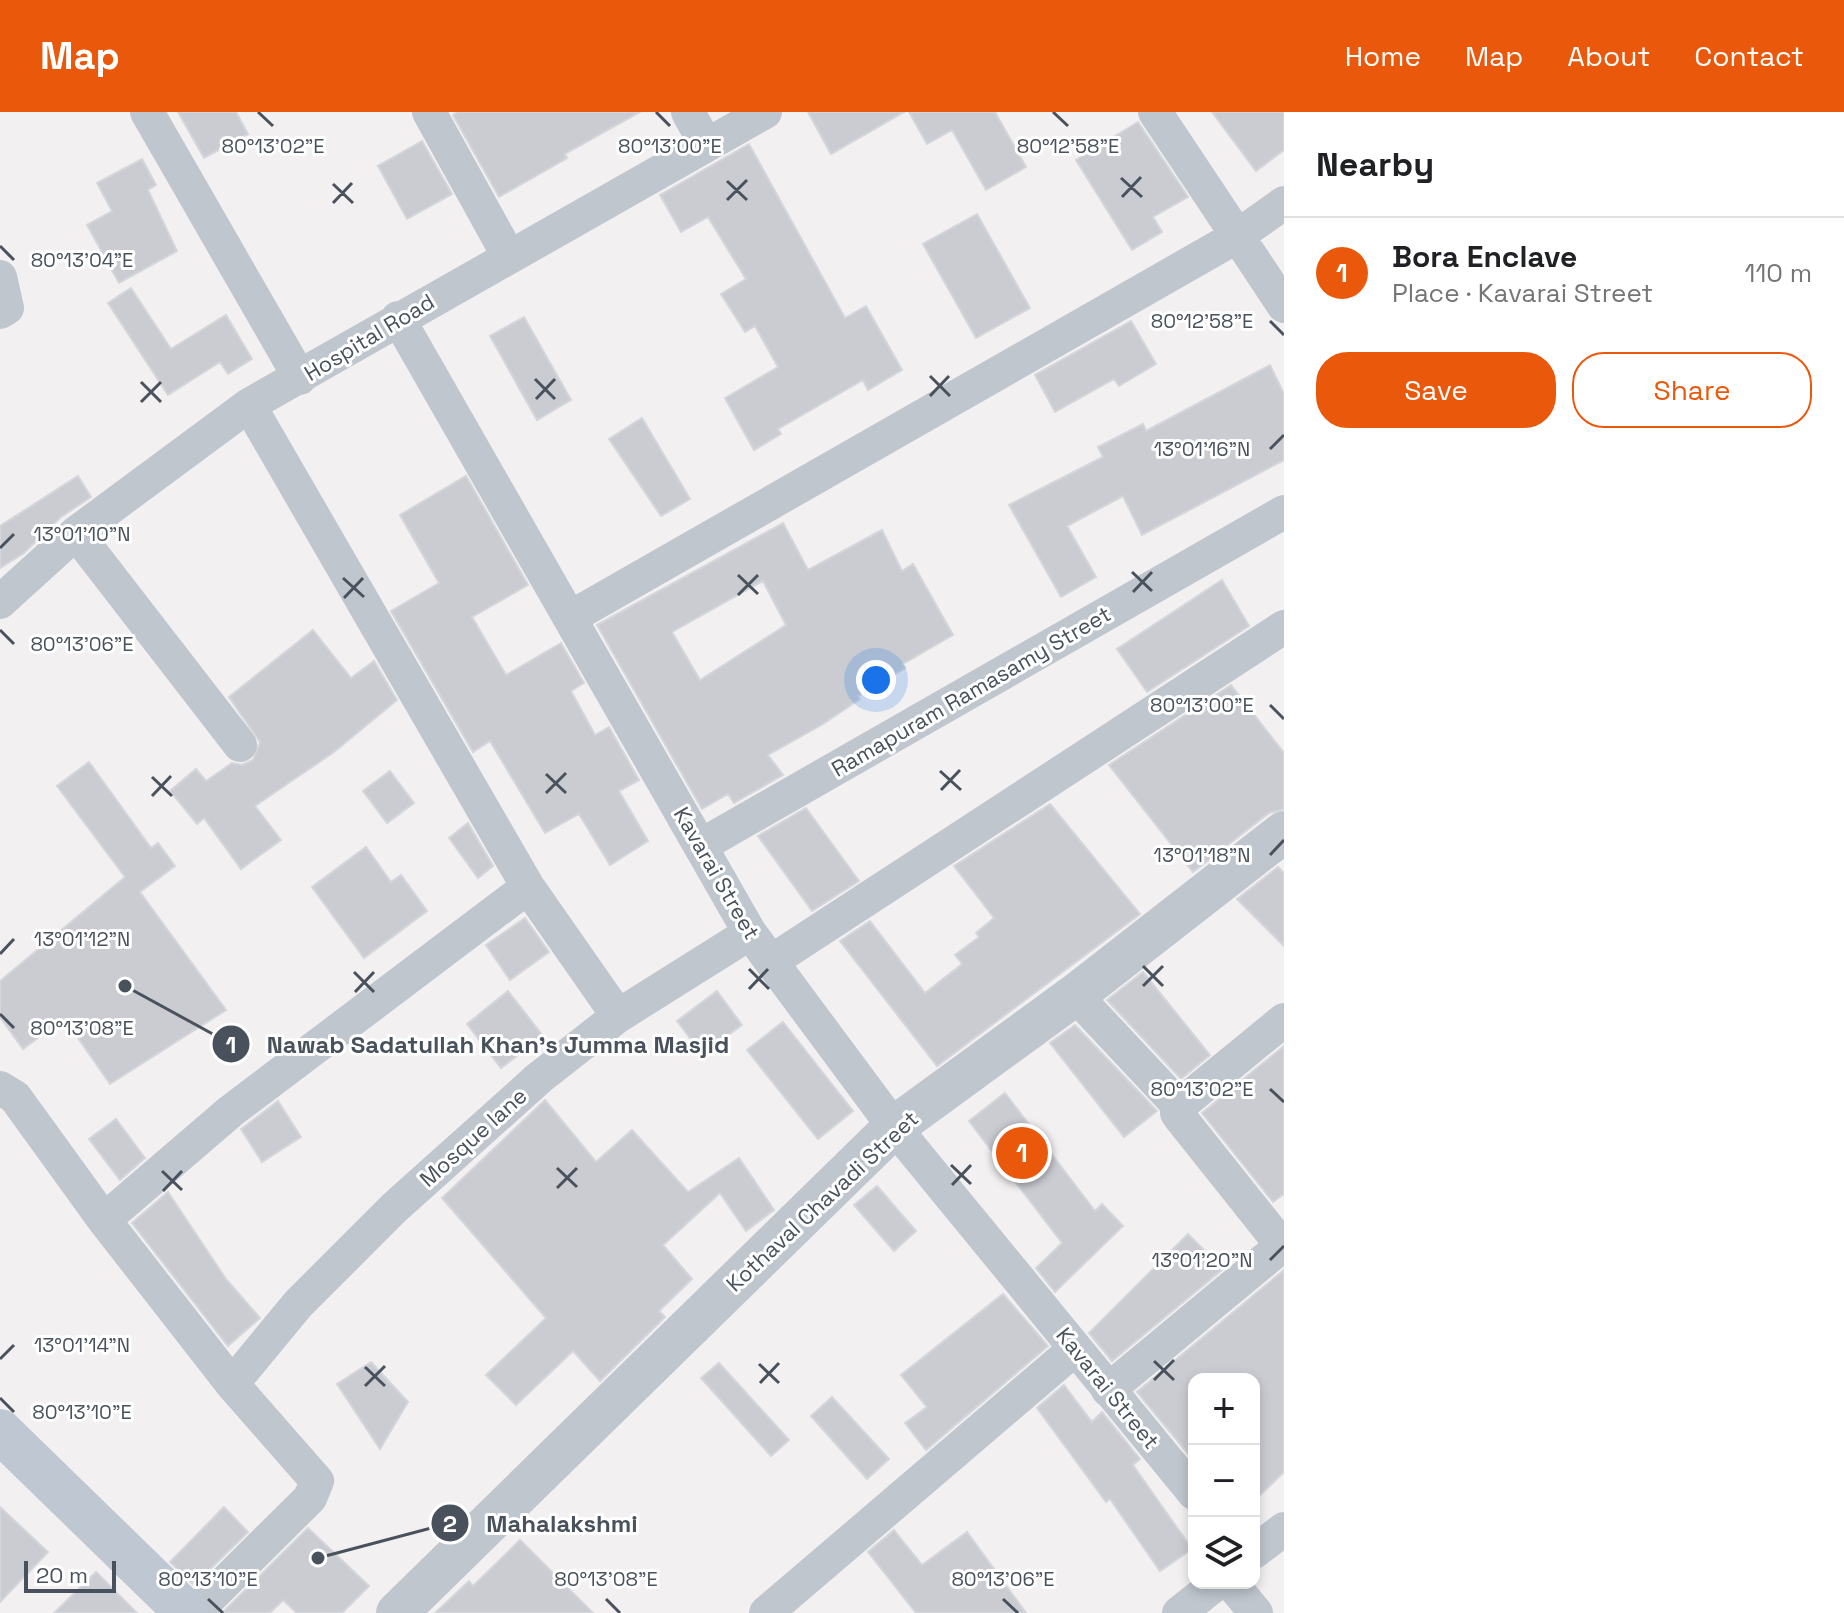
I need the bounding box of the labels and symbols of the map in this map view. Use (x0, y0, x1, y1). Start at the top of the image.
text: 80°13'02"E (222, 133, 325, 159)
text: 80°13'00"E (618, 133, 722, 159)
text: 80°12'58"E (1017, 133, 1119, 159)
text: 80°13'04"E (31, 247, 133, 273)
street label: Hospital Road (299, 287, 439, 387)
text: 80°12'58"E (1151, 308, 1253, 334)
text: 13°01'16"N (1154, 436, 1250, 462)
text: 13°01'10"N (33, 521, 131, 547)
street label: Ramapuram Ramasamy Street (826, 599, 1116, 783)
text: 80°13'06"E (30, 631, 134, 657)
your location (856, 660, 896, 700)
text: 80°13'00"E (1150, 692, 1254, 718)
street label: Kavarai Street (668, 802, 766, 944)
text: 13°01'18"N (1154, 842, 1250, 868)
text: 13°01'12"N (34, 926, 130, 952)
text: 80°13'08"E (30, 1015, 134, 1041)
callout: Nawab Sadatullah Khan's Jumma Masjid (211, 1020, 745, 1068)
text: 1 (226, 1029, 236, 1060)
text: Nawab Sadatullah Khan's Jumma Masjid (267, 1029, 729, 1060)
text: 80°13'02"E (1151, 1076, 1254, 1102)
street label: Mosque lane (413, 1081, 533, 1193)
street label: Kothaval Chavadi Street (720, 1104, 924, 1298)
pin: 1 (996, 1123, 1048, 1183)
text: 13°01'20"N (1152, 1247, 1252, 1273)
street label: Kavarai Street (1050, 1321, 1166, 1455)
text: 13°01'14"N (34, 1332, 130, 1358)
text: 80°13'10"E (32, 1399, 132, 1425)
callout: Mahalakshmi (430, 1499, 653, 1547)
text: 2 (443, 1508, 457, 1539)
text: Mahalakshmi (486, 1508, 638, 1539)
scale bar (24, 1557, 116, 1593)
text: 80°13'10"E (158, 1566, 258, 1592)
text: 80°13'08"E (554, 1566, 658, 1592)
text: 80°13'06"E (951, 1566, 1055, 1592)

